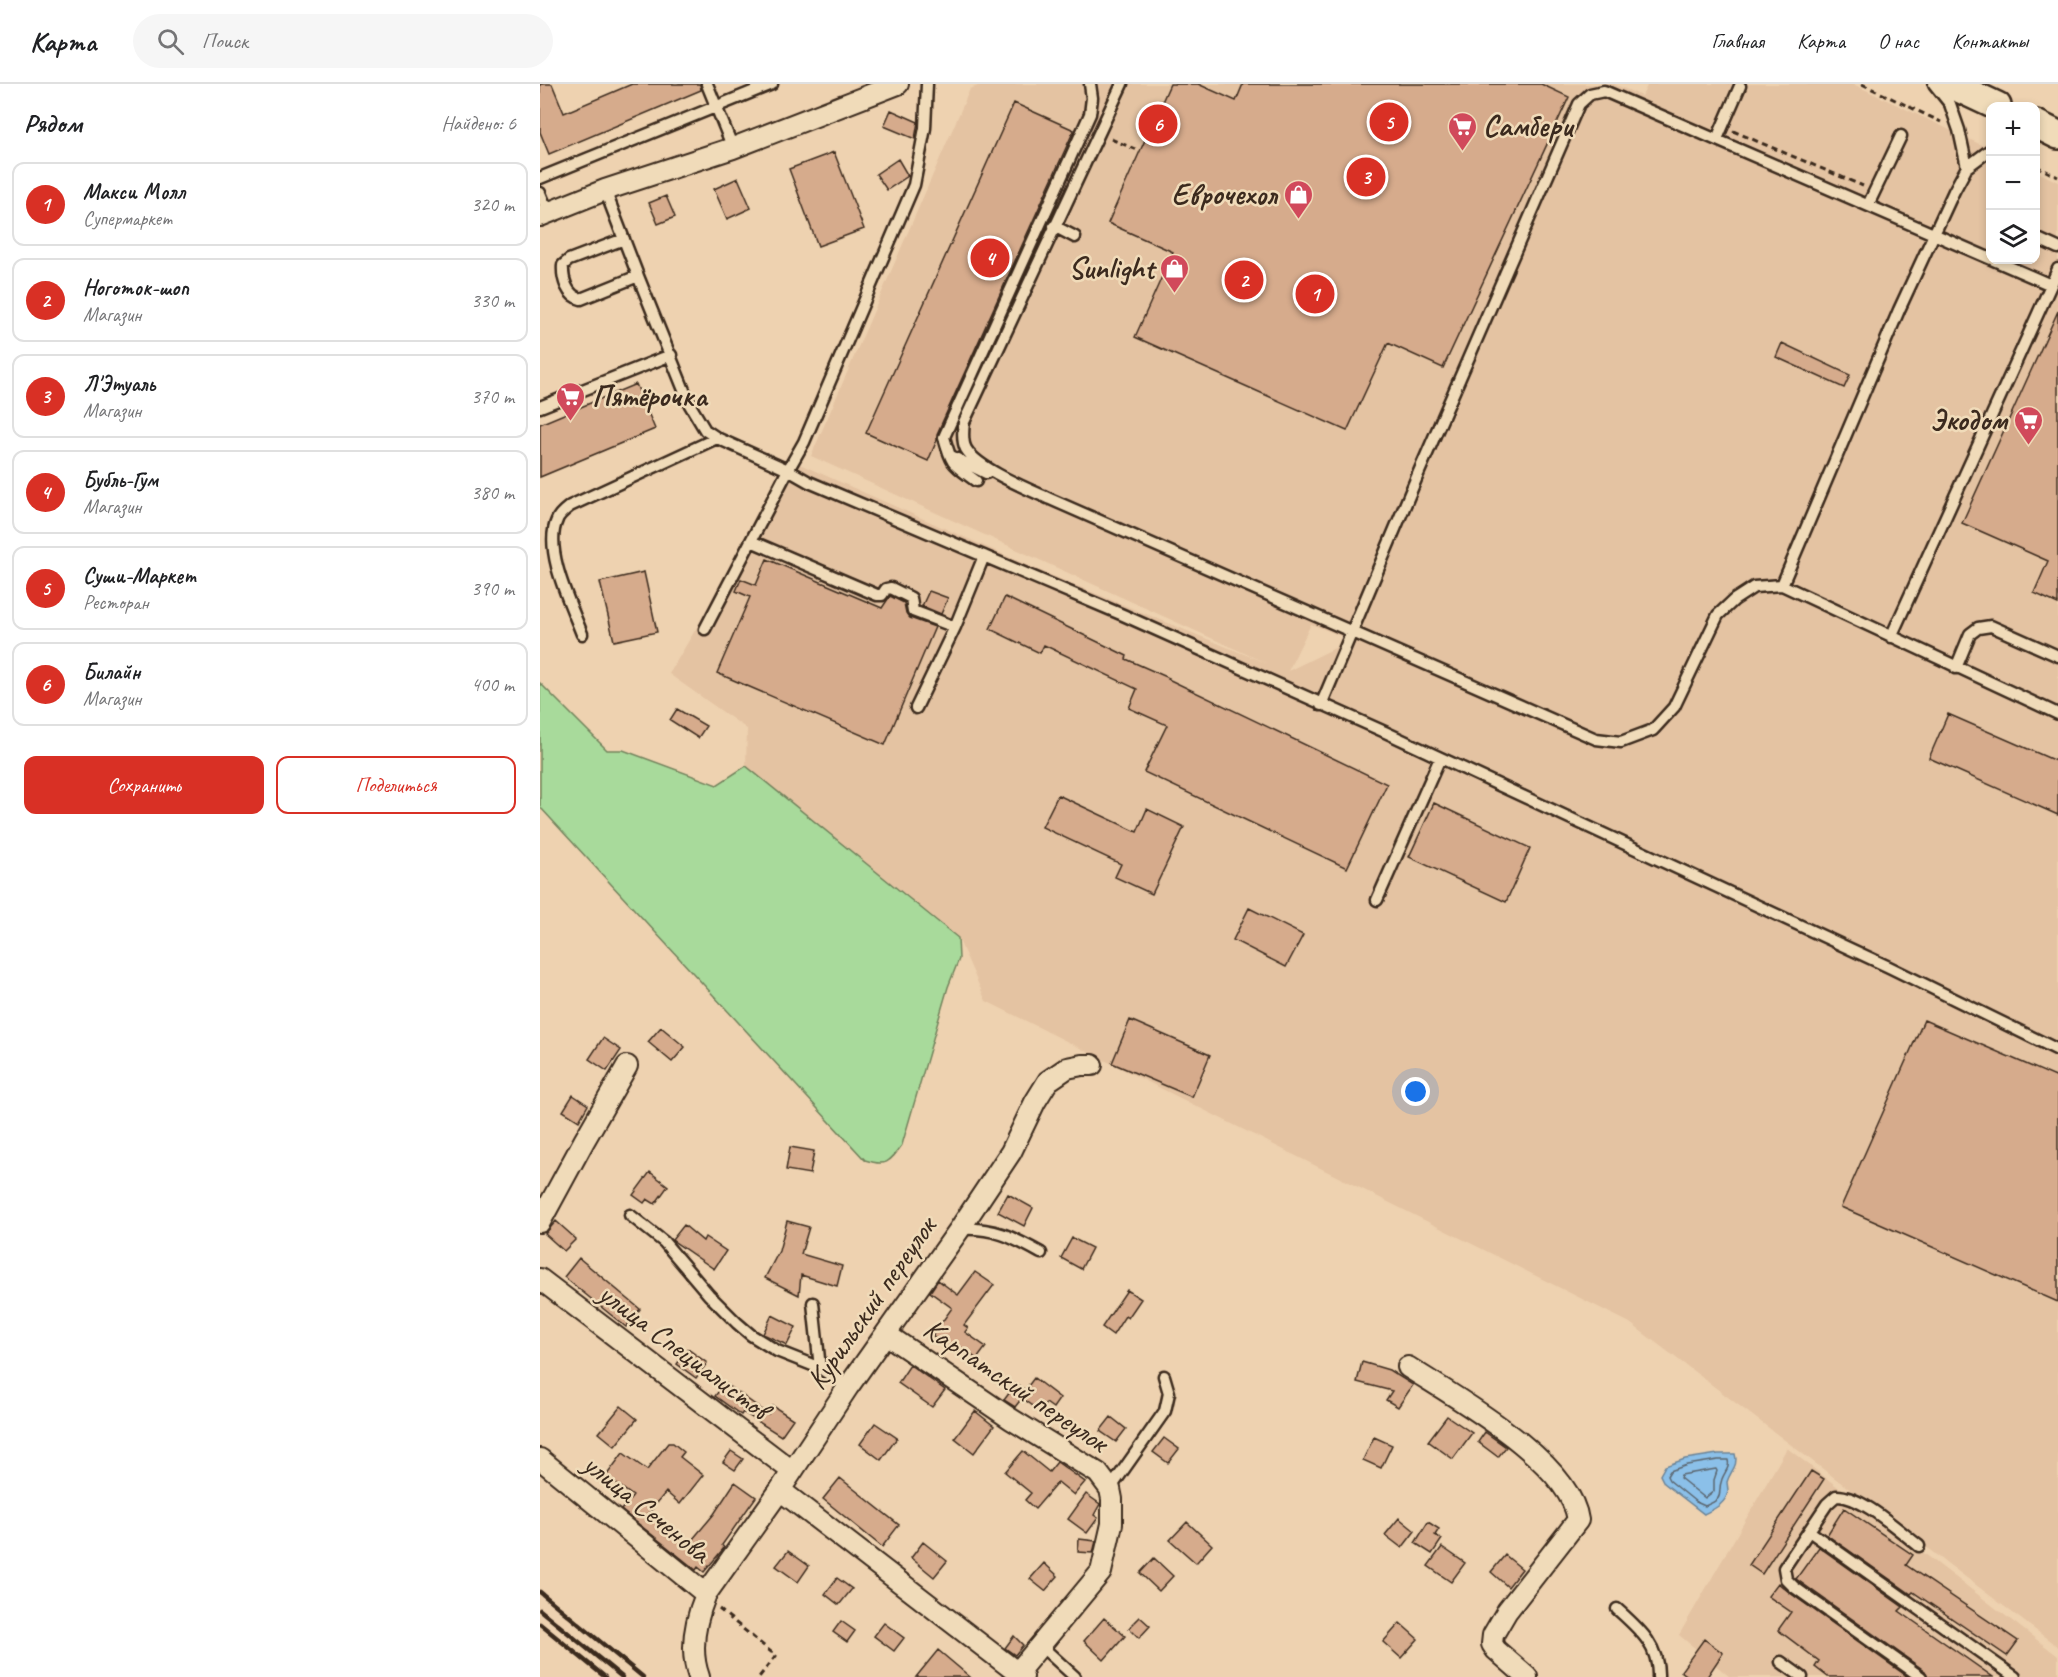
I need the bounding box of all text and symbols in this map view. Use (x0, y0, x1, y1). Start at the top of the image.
search box (133, 14, 553, 68)
text: Карта (30, 24, 97, 59)
icon: search (154, 25, 187, 58)
text: Поиск (202, 27, 248, 55)
text: Главная (1711, 28, 1764, 54)
text: Карта (1797, 28, 1845, 54)
text: О нас (1878, 28, 1919, 54)
text: Контакты (1952, 28, 2028, 54)
pin: 5 (1370, 99, 1408, 144)
pin: 6 (1138, 102, 1178, 147)
map controls (1986, 102, 2040, 264)
button: + (1986, 102, 2040, 156)
text: Рядом (24, 107, 82, 140)
place label: Самбери (1483, 107, 1575, 145)
supermarket icon: Самбери (1446, 110, 1478, 152)
text: Найдено: 6 (441, 111, 516, 136)
pin: 3 (1346, 154, 1386, 200)
button: − (1986, 156, 2040, 210)
place label: Еврочехол (1171, 175, 1278, 213)
text: Макси Молл (83, 178, 185, 206)
shop icon: Еврочехол (1282, 178, 1314, 220)
text: 1 (41, 192, 50, 217)
text: 320 m (471, 192, 514, 217)
text: Супермаркет (83, 206, 172, 231)
button: layers (1986, 210, 2040, 264)
pin: 4 (970, 236, 1010, 280)
place label: Sunlight (1069, 249, 1157, 287)
shop icon: Sunlight (1159, 252, 1191, 294)
pin: 2 (1224, 258, 1264, 302)
pin: 1 (1296, 272, 1334, 316)
text: Ноготок-шоп (83, 274, 189, 302)
text: 2 (41, 288, 50, 313)
text: 330 m (471, 288, 514, 313)
text: Магазин (83, 302, 141, 327)
text: Л'Этуаль (83, 370, 155, 398)
place label: Пятёрочка (592, 377, 709, 415)
supermarket icon: Пятёрочка (555, 380, 587, 422)
text: 3 (41, 384, 50, 409)
text: 370 m (471, 384, 514, 409)
text: Магазин (83, 398, 141, 423)
place label: Экодом (1930, 401, 2009, 439)
supermarket icon: Экодом (2012, 404, 2044, 446)
text: Бубль-Гум (83, 466, 158, 494)
text: 4 (41, 480, 50, 505)
text: 380 m (471, 480, 514, 505)
text: Магазин (83, 494, 141, 519)
text: Суши-Маркет (83, 562, 196, 590)
text: 5 (41, 576, 50, 601)
text: 390 m (471, 576, 514, 601)
text: Ресторан (83, 590, 149, 615)
text: Билайн (83, 658, 141, 686)
text: 6 (41, 672, 50, 697)
text: 400 m (471, 672, 514, 697)
text: Магазин (83, 686, 141, 711)
button: Сохранить (24, 756, 264, 814)
button: Поделиться (276, 756, 516, 814)
your location (1401, 1077, 1430, 1106)
street label: Курильский переулок (798, 1207, 946, 1397)
street label: улица Специалистов (589, 1273, 781, 1431)
street label: Карпатский переулок (916, 1309, 1118, 1462)
street label: улица Сеченова (574, 1444, 720, 1572)

